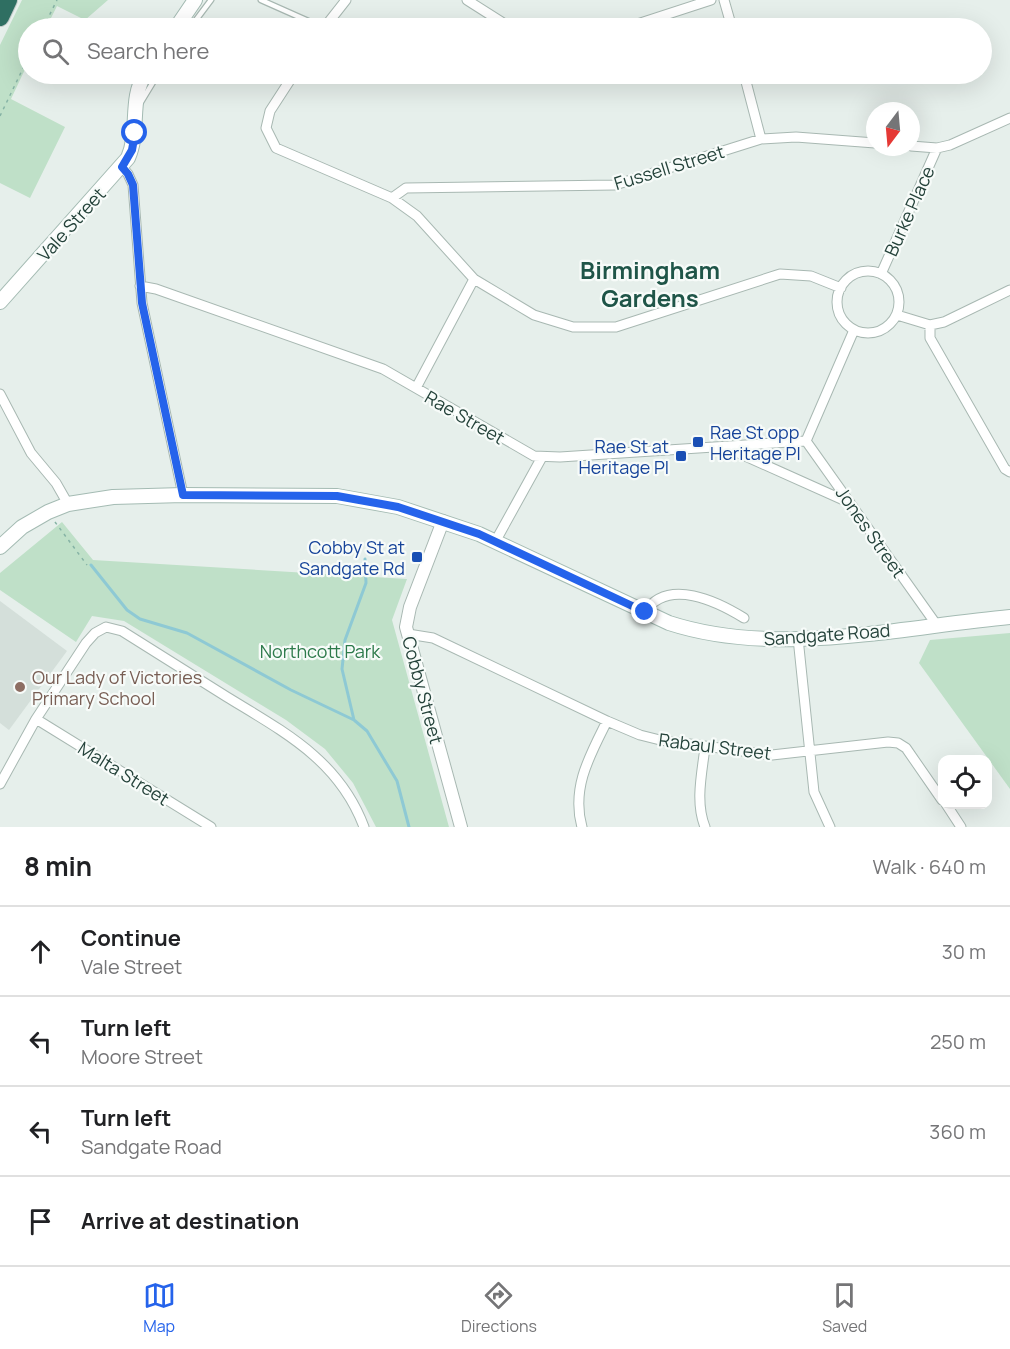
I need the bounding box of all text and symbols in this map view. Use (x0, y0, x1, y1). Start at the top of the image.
search box (18, 18, 992, 84)
icon: search (39, 35, 72, 68)
text: Search here (87, 36, 209, 66)
north arrow (866, 102, 920, 156)
route start (121, 119, 147, 145)
street label: Fussell Street (611, 139, 727, 195)
street label: Burke Place (878, 162, 940, 260)
street label: Vale Street (32, 182, 110, 266)
district label: Birmingham Gardens (580, 253, 720, 314)
street label: Rae Street (421, 385, 509, 449)
place label: Rae St opp Heritage Pl (710, 420, 801, 465)
place label: Rae St at Heritage Pl (578, 434, 669, 479)
marker: Rae St opp Heritage Pl (691, 435, 705, 449)
marker: Rae St at Heritage Pl (674, 449, 688, 463)
street label: Jones Street (831, 482, 911, 582)
place label: Cobby St at Sandgate Rd (299, 535, 405, 580)
marker: Cobby St at Sandgate Rd (410, 550, 424, 564)
route end (631, 598, 657, 624)
street label: Sandgate Road (763, 618, 891, 650)
street label: Cobby Street (397, 634, 449, 746)
park label: Northcott Park (260, 639, 381, 663)
place label: Our Lady of Victories Primary School (32, 665, 202, 710)
marker: Our Lady of Victories Primary School (13, 680, 27, 694)
street label: Rabaul Street (657, 727, 773, 765)
street label: Malta Street (74, 736, 174, 810)
map controls (938, 755, 992, 809)
button: locate (938, 755, 992, 809)
text: 8 min (24, 848, 92, 884)
text: Walk · 640 m (873, 853, 986, 880)
text: Continue (81, 923, 181, 953)
icon: ahead (24, 935, 57, 968)
text: 30 m (942, 938, 986, 965)
text: Vale Street (81, 953, 182, 980)
text: Turn left (81, 1013, 171, 1043)
icon: left (24, 1025, 57, 1058)
text: 250 m (930, 1028, 986, 1055)
text: Moore Street (81, 1043, 203, 1070)
text: Turn left (81, 1103, 171, 1133)
icon: left (24, 1115, 57, 1148)
text: 360 m (929, 1118, 986, 1145)
text: Sandgate Road (81, 1133, 222, 1160)
icon: arrive (24, 1205, 57, 1238)
text: Arrive at destination (81, 1206, 299, 1236)
tab: Map (143, 1279, 176, 1337)
tab: Directions (461, 1279, 537, 1337)
tab: Saved (822, 1279, 867, 1337)

